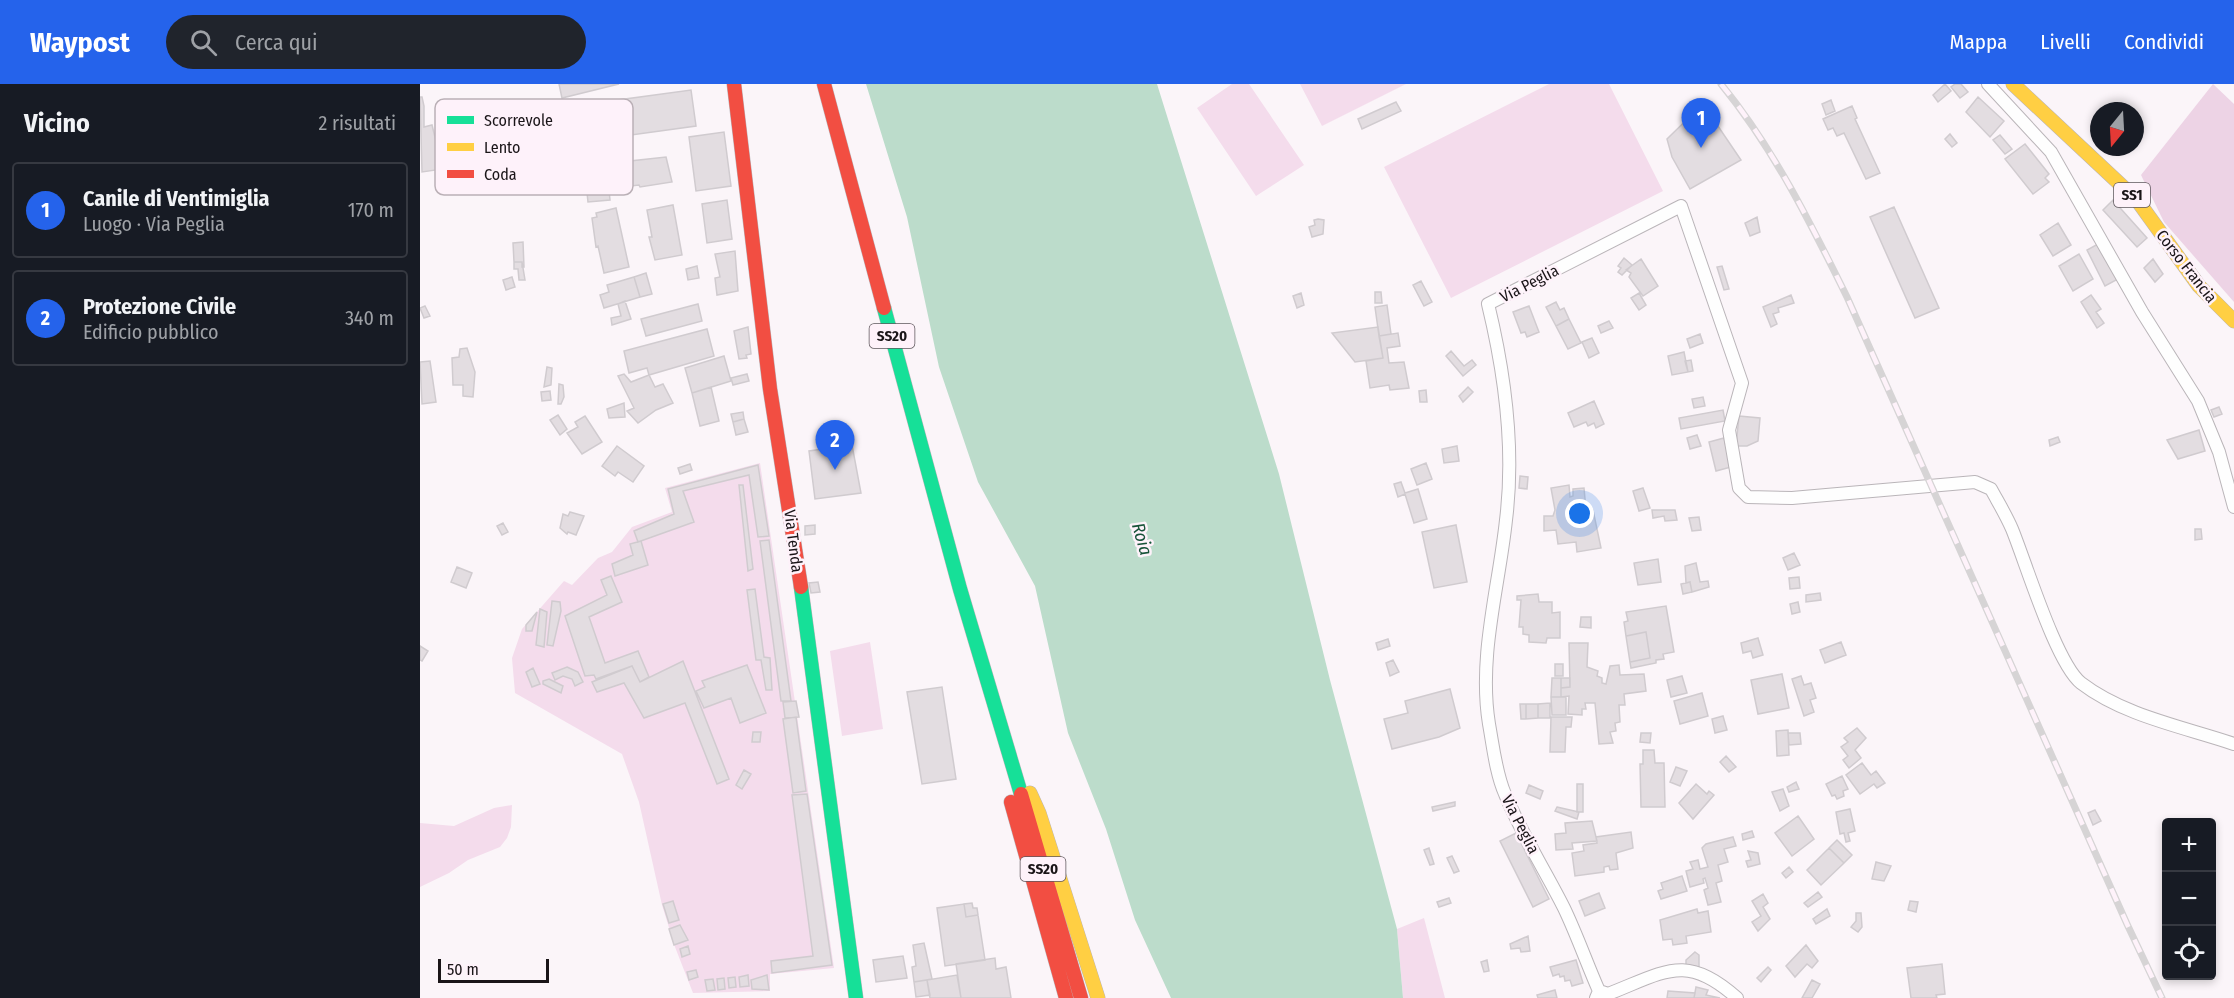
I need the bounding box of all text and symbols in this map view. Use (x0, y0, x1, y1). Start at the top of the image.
search box (166, 15, 586, 69)
text: Waypost (30, 26, 130, 59)
icon: search (187, 26, 220, 59)
text: Cerca qui (235, 29, 318, 56)
text: Mappa (1950, 29, 2007, 55)
text: Livelli (2040, 29, 2091, 55)
text: Condividi (2124, 29, 2204, 55)
pin: 1 (1682, 98, 1720, 148)
legend (435, 99, 633, 195)
north arrow (2090, 102, 2144, 156)
text: Vicino (24, 108, 90, 139)
text: 2 risultati (318, 111, 396, 135)
text: Scorrevole (484, 111, 553, 130)
text: Lento (484, 138, 520, 157)
text: Coda (484, 165, 517, 184)
road number: SS1 (2114, 183, 2150, 207)
text: Canile di Ventimiglia (83, 185, 270, 212)
text: 1 (41, 198, 50, 222)
text: 170 m (348, 198, 394, 222)
text: Luogo · Via Peglia (83, 212, 225, 236)
street label: Corso Francia (2152, 226, 2221, 307)
street label: Via Peglia (1497, 261, 1562, 306)
text: Protezione Civile (83, 293, 236, 320)
text: 2 (41, 306, 50, 330)
text: 340 m (345, 306, 394, 330)
text: Edificio pubblico (83, 320, 218, 344)
road number: SS20 (870, 324, 914, 348)
pin: 2 (816, 420, 854, 470)
your location (1565, 499, 1594, 528)
street label: Via Tenda (780, 509, 807, 574)
water label: Roia (1127, 520, 1157, 558)
street label: Via Peglia (1498, 792, 1543, 857)
map controls (2162, 818, 2216, 980)
button: + (2162, 818, 2216, 872)
road number: SS20 (1020, 857, 1066, 881)
button: − (2162, 872, 2216, 926)
button: locate (2162, 926, 2216, 980)
scale bar (438, 956, 549, 984)
text: 50 m (447, 960, 479, 979)

